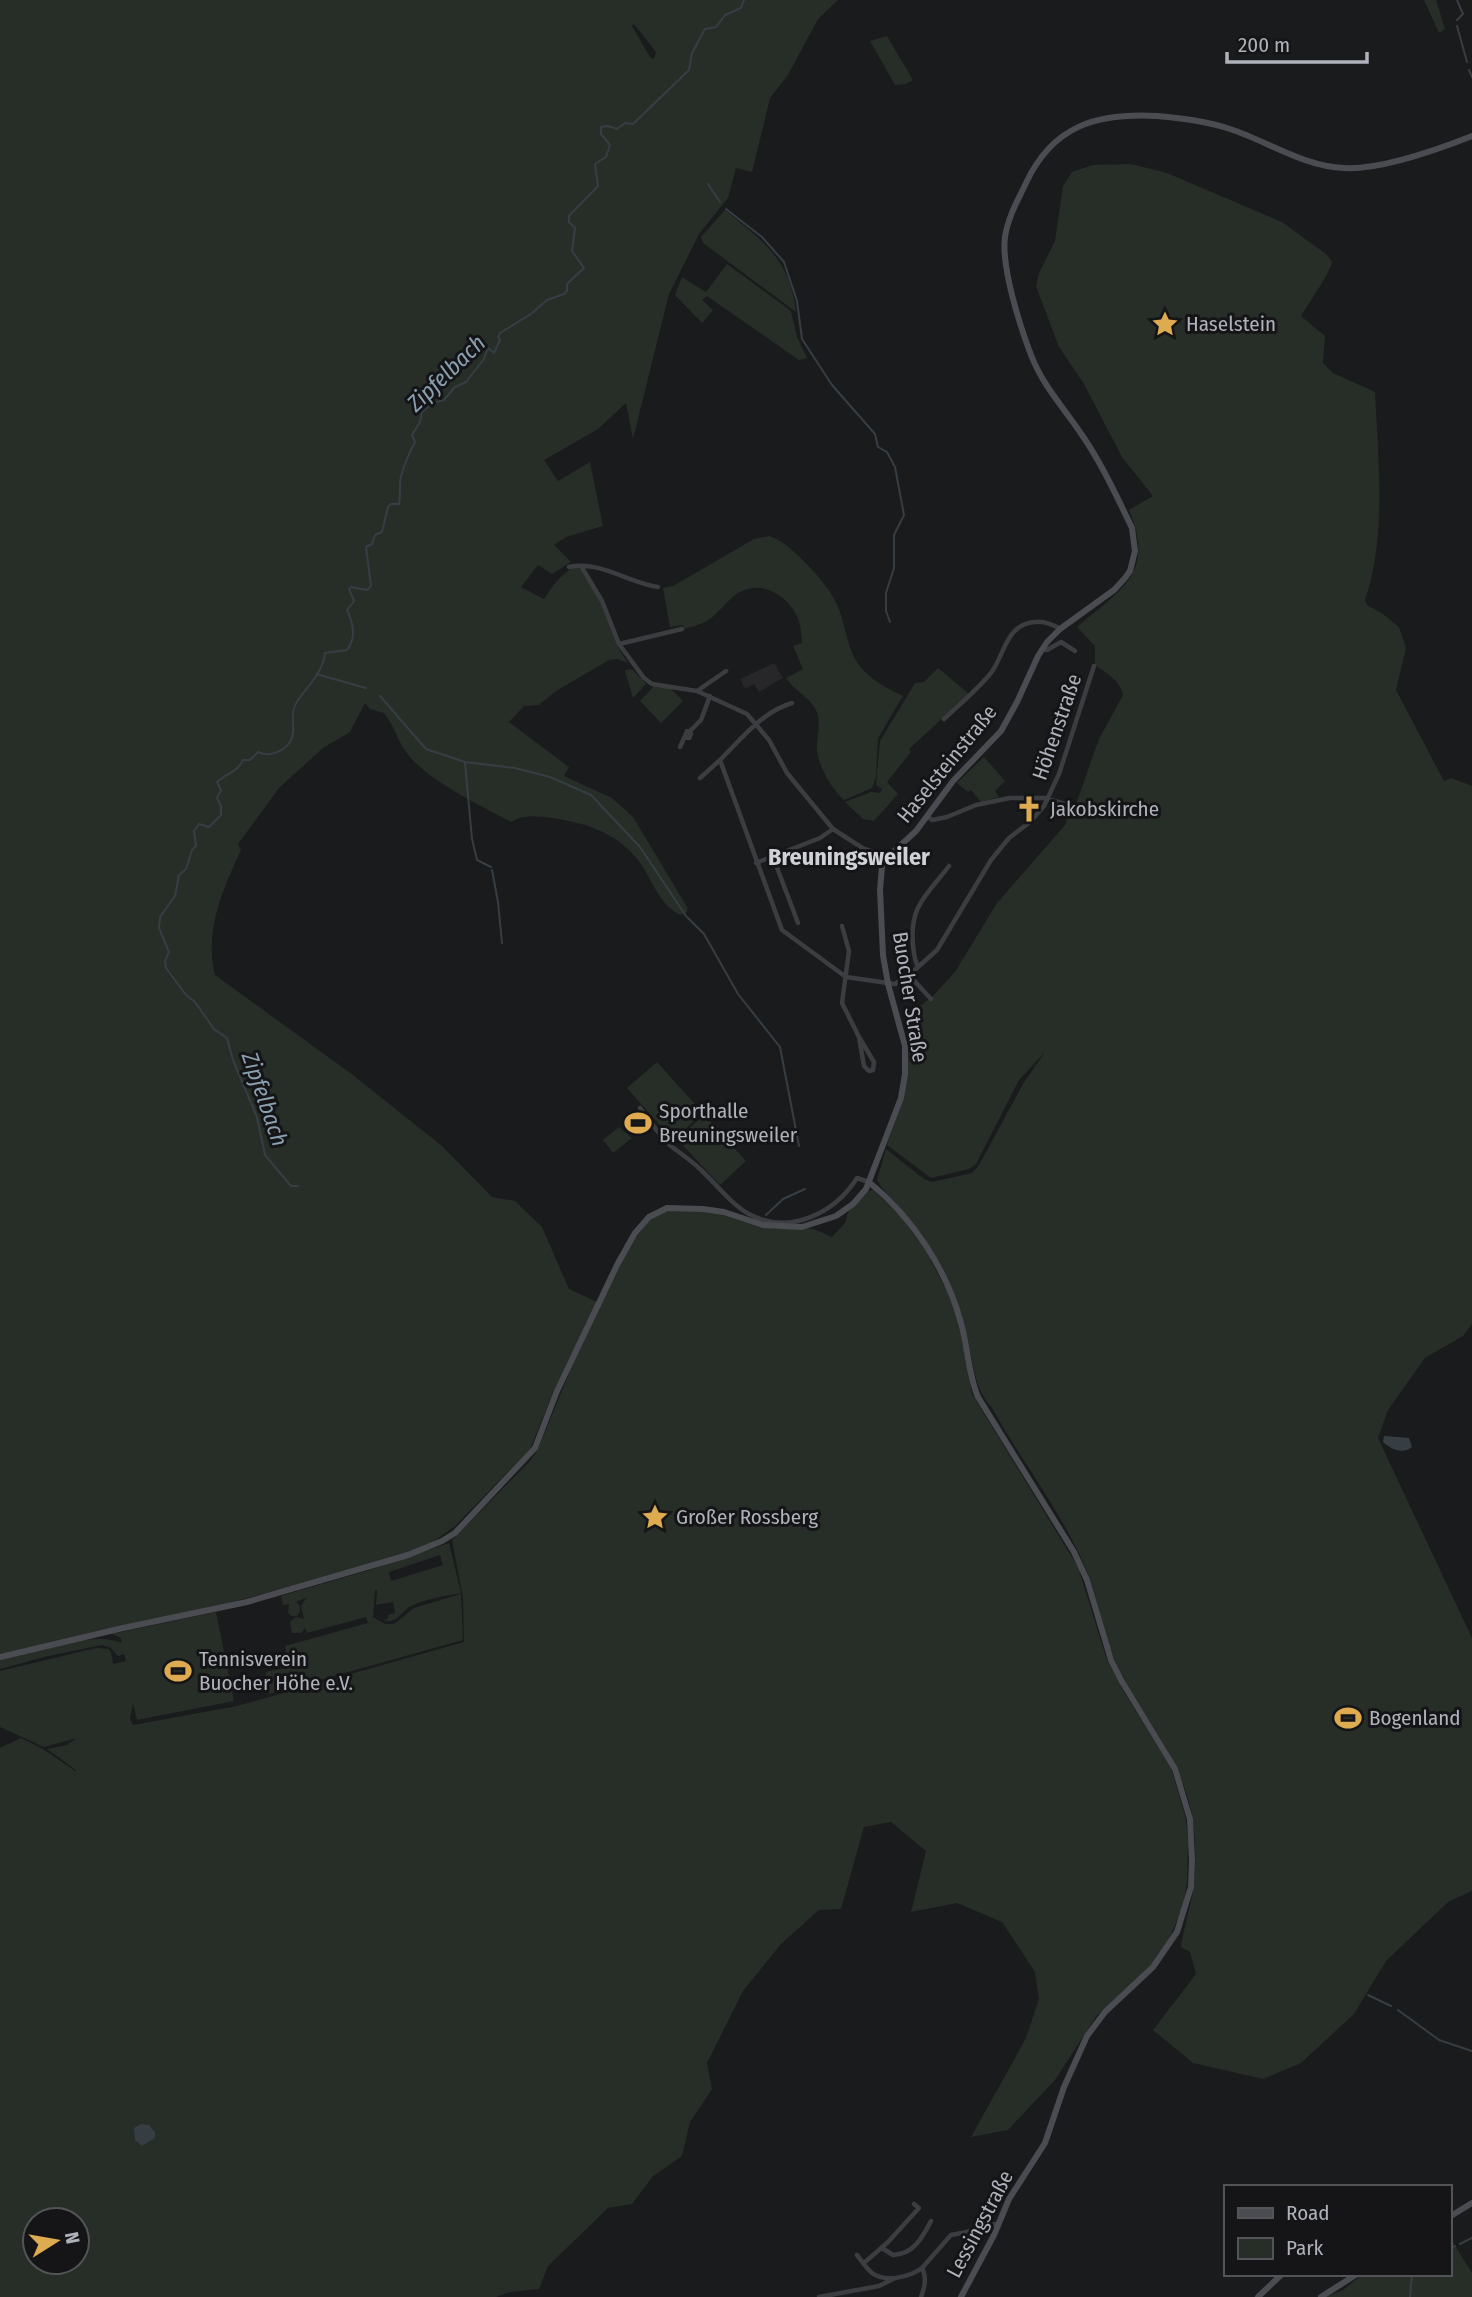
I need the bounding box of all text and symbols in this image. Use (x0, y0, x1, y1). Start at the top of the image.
scale bar (1227, 21, 1367, 65)
text: 200 m (1238, 32, 1290, 58)
place icon: Haselstein (1150, 309, 1180, 339)
place label: Haselstein (1186, 311, 1276, 337)
water label: Zipfelbach (400, 329, 491, 418)
street label: Höhenstraße (1027, 670, 1087, 784)
street label: Haselsteinstraße (891, 700, 1003, 828)
church icon: Jakobskirche (1014, 794, 1044, 824)
place label: Jakobskirche (1050, 796, 1159, 822)
district label: Breuningsweiler (768, 843, 930, 871)
street label: Buocher Straße (887, 930, 933, 1064)
water label: Zipfelbach (235, 1047, 294, 1150)
place label: Sporthalle Breuningsweiler (659, 1098, 798, 1148)
sports icon: Sporthalle Breuningsweiler (623, 1108, 653, 1138)
place icon: Großer Rossberg (640, 1502, 670, 1532)
place label: Großer Rossberg (676, 1504, 818, 1530)
place label: Tennisverein Buocher Höhe e.V. (199, 1646, 353, 1696)
sports icon: Tennisverein Buocher Höhe e.V. (163, 1656, 193, 1686)
sports icon: Bogenland (1333, 1703, 1363, 1733)
place label: Bogenland (1369, 1705, 1461, 1731)
street label: Lessingstraße (941, 2166, 1019, 2282)
legend (1224, 2185, 1451, 2276)
text: Road (1286, 2200, 1330, 2226)
north arrow (21, 2206, 91, 2276)
text: N (60, 2230, 85, 2246)
text: Park (1286, 2235, 1324, 2261)

